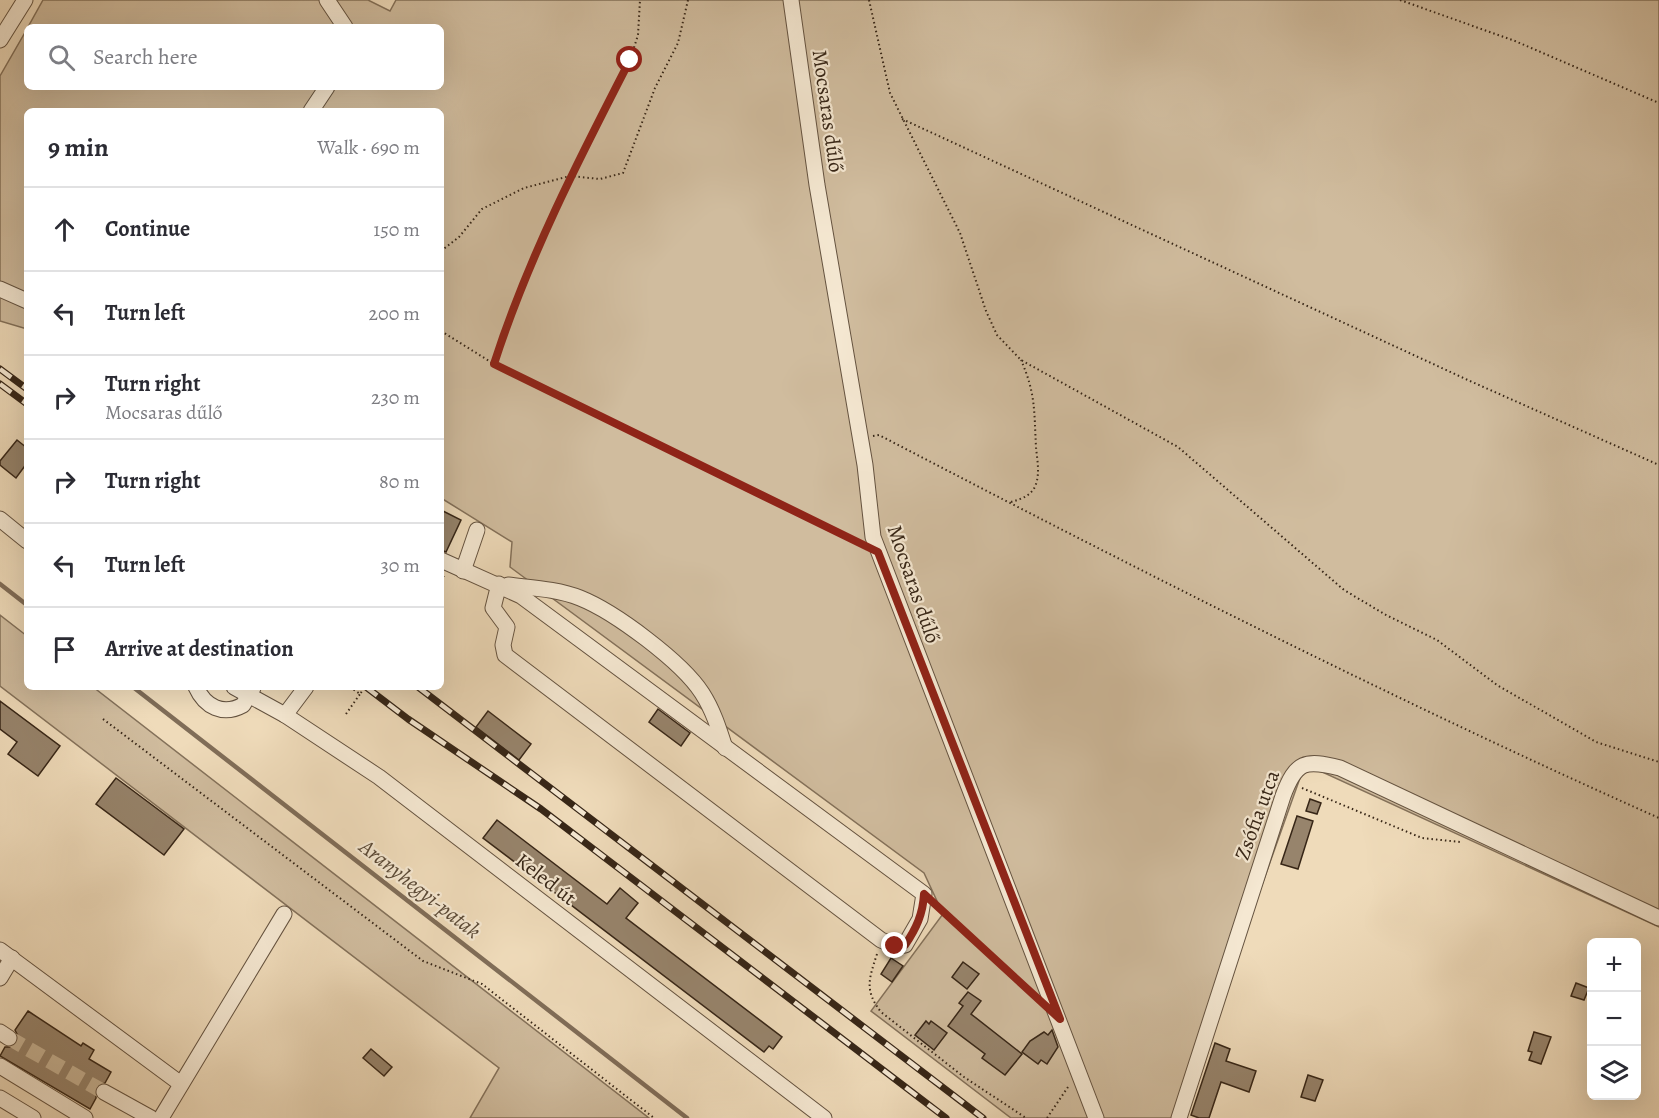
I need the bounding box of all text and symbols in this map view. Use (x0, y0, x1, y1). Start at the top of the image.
search box (24, 24, 444, 90)
icon: search (45, 41, 78, 74)
text: Search here (93, 42, 198, 72)
route start (616, 46, 642, 72)
street label: Mocsaras dűlő (806, 48, 850, 174)
text: 9 min (48, 130, 109, 165)
text: Walk · 690 m (317, 134, 420, 161)
icon: ahead (48, 213, 81, 246)
text: Continue (105, 214, 190, 244)
text: 150 m (373, 216, 420, 243)
icon: left (48, 297, 81, 330)
text: Turn left (105, 298, 185, 328)
text: 200 m (369, 300, 420, 327)
text: Turn right (105, 369, 201, 399)
icon: right (48, 381, 81, 414)
text: 230 m (371, 384, 420, 411)
text: Mocsaras dűlő (105, 399, 223, 426)
icon: right (48, 465, 81, 498)
text: Turn right (105, 466, 201, 496)
text: 80 m (379, 468, 420, 495)
street label: Mocsaras dűlő (881, 521, 947, 647)
icon: left (48, 549, 81, 582)
text: Turn left (105, 550, 185, 580)
text: 30 m (380, 552, 420, 579)
icon: arrive (48, 633, 81, 666)
text: Arrive at destination (105, 634, 294, 664)
street label: Zsófia utca (1228, 766, 1286, 864)
water label: Aranyhegyi-patak (352, 832, 487, 946)
street label: Keled út (510, 846, 582, 912)
route end (881, 932, 907, 958)
map controls (1587, 938, 1641, 1100)
button: + (1587, 938, 1641, 992)
button: − (1587, 992, 1641, 1046)
button: layers (1587, 1046, 1641, 1100)

